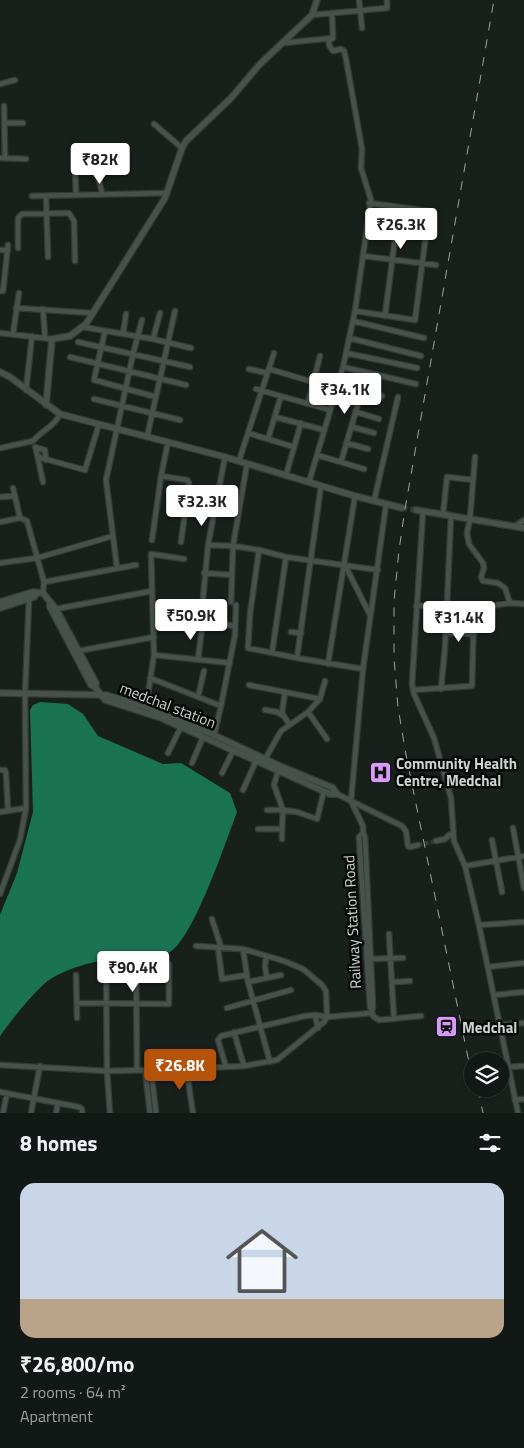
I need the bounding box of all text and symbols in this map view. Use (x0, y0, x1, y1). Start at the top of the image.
pin: ₹82K (70, 142, 130, 185)
text: ₹82K (82, 147, 118, 171)
pin: ₹26.3K (360, 208, 442, 250)
text: ₹26.3K (376, 212, 426, 236)
pin: ₹34.1K (304, 372, 386, 415)
text: ₹34.1K (320, 377, 370, 401)
pin: ₹32.3K (161, 484, 243, 527)
text: ₹32.3K (177, 489, 227, 513)
pin: ₹50.9K (150, 598, 232, 641)
pin: ₹31.4K (418, 600, 500, 643)
text: ₹50.9K (166, 603, 216, 627)
text: ₹31.4K (434, 605, 484, 629)
street label: medchal station (117, 676, 219, 734)
place label: Community Health Centre, Medchal (396, 752, 517, 792)
hospital icon: Community Health Centre, Medchal (368, 760, 392, 784)
street label: Railway Station Road (337, 855, 367, 989)
pin: ₹90.4K (92, 950, 174, 993)
text: ₹90.4K (108, 955, 158, 979)
station icon: Medchal (434, 1015, 458, 1039)
place label: Medchal (462, 1016, 517, 1039)
pin: ₹26.8K (139, 1048, 221, 1091)
map controls (464, 1052, 509, 1097)
button: layers (464, 1052, 509, 1097)
text: ₹26.8K (155, 1053, 205, 1077)
text: 8 homes (20, 1127, 97, 1159)
icon: filters (476, 1129, 504, 1157)
icon: home (217, 1216, 307, 1306)
text: ₹26,800/mo (20, 1348, 134, 1380)
text: 2 rooms · 64 m² (20, 1380, 125, 1404)
text: Apartment (20, 1404, 93, 1428)

